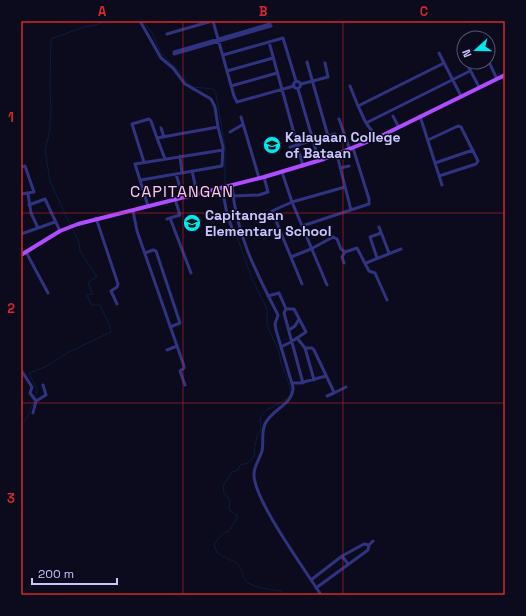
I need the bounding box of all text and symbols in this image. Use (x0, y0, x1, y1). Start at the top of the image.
text: A (98, 3, 107, 20)
text: B (259, 3, 268, 20)
text: C (420, 3, 428, 20)
north arrow (456, 30, 496, 70)
text: N (459, 48, 475, 60)
text: 1 (8, 109, 14, 126)
place label: Kalayaan College of Bataan (285, 128, 401, 162)
school or university icon: Kalayaan College of Bataan (262, 135, 282, 155)
district label: CAPITANGAN (130, 181, 234, 202)
place label: Capitangan Elementary School (205, 206, 331, 240)
school or university icon: Capitangan Elementary School (182, 213, 202, 233)
text: 2 (7, 300, 15, 317)
text: 3 (7, 490, 15, 507)
scale bar (32, 560, 117, 586)
text: 200 m (38, 566, 74, 582)

